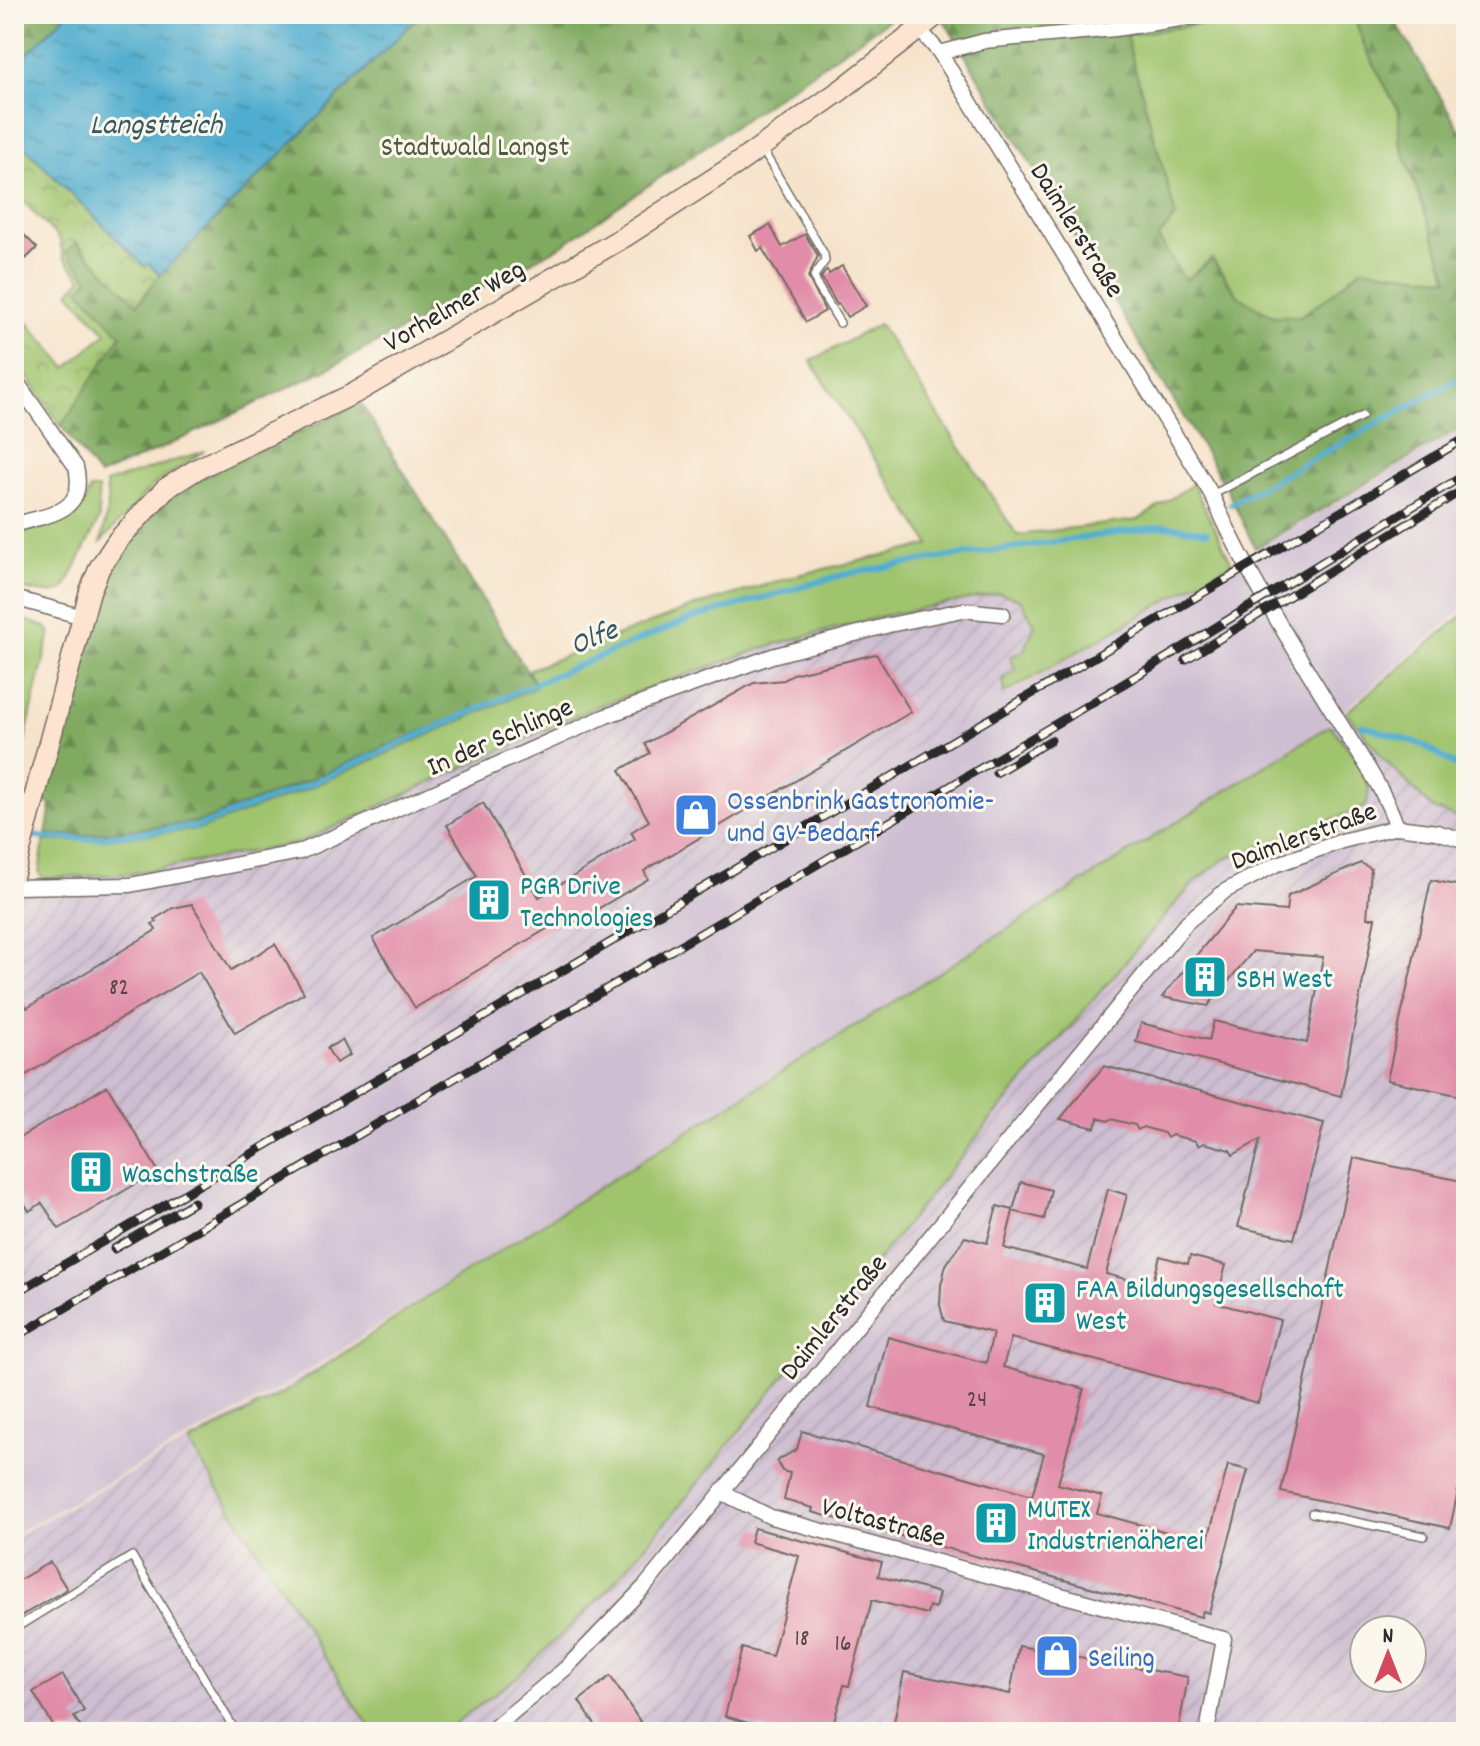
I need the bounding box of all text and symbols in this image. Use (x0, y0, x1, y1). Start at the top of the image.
water label: Langstteich (90, 106, 224, 149)
park label: Stadtwald Langst (381, 130, 569, 170)
street label: Daimlerstraße (1017, 156, 1132, 307)
street label: Vorhelmer Weg (377, 252, 534, 365)
water label: Olfe (564, 610, 627, 669)
street label: In der Schlinge (422, 690, 580, 790)
place label: Ossenbrink Gastronomie- und GV-Bedarf (727, 784, 994, 856)
shop icon: Ossenbrink Gastronomie- und GV-Bedarf (672, 791, 720, 839)
street label: Daimlerstraße (1226, 794, 1383, 884)
place label: PGR Drive Technologies (520, 869, 654, 941)
building icon: PGR Drive Technologies (465, 876, 513, 924)
building icon: SBH West (1181, 953, 1229, 1001)
place label: SBH West (1236, 962, 1333, 1002)
house number: 82 (109, 972, 129, 1006)
building icon: Waschstraße (67, 1148, 115, 1196)
place label: Waschstraße (122, 1157, 258, 1197)
street label: Daimlerstraße (772, 1247, 899, 1391)
place label: FAA Bildungsgesellschaft West (1076, 1272, 1344, 1344)
building icon: FAA Bildungsgesellschaft West (1021, 1279, 1069, 1327)
house number: 24 (967, 1384, 987, 1418)
street label: Voltastraße (816, 1489, 949, 1561)
place label: MUTEX Industrienäherei (1027, 1492, 1204, 1564)
building icon: MUTEX Industrienäherei (972, 1499, 1020, 1547)
north arrow (1348, 1614, 1428, 1694)
text: N (1383, 1622, 1394, 1653)
house number: 18 (795, 1623, 809, 1657)
house number: 16 (834, 1628, 852, 1662)
shop icon: Seiling (1033, 1632, 1081, 1680)
place label: Seiling (1088, 1641, 1155, 1681)

